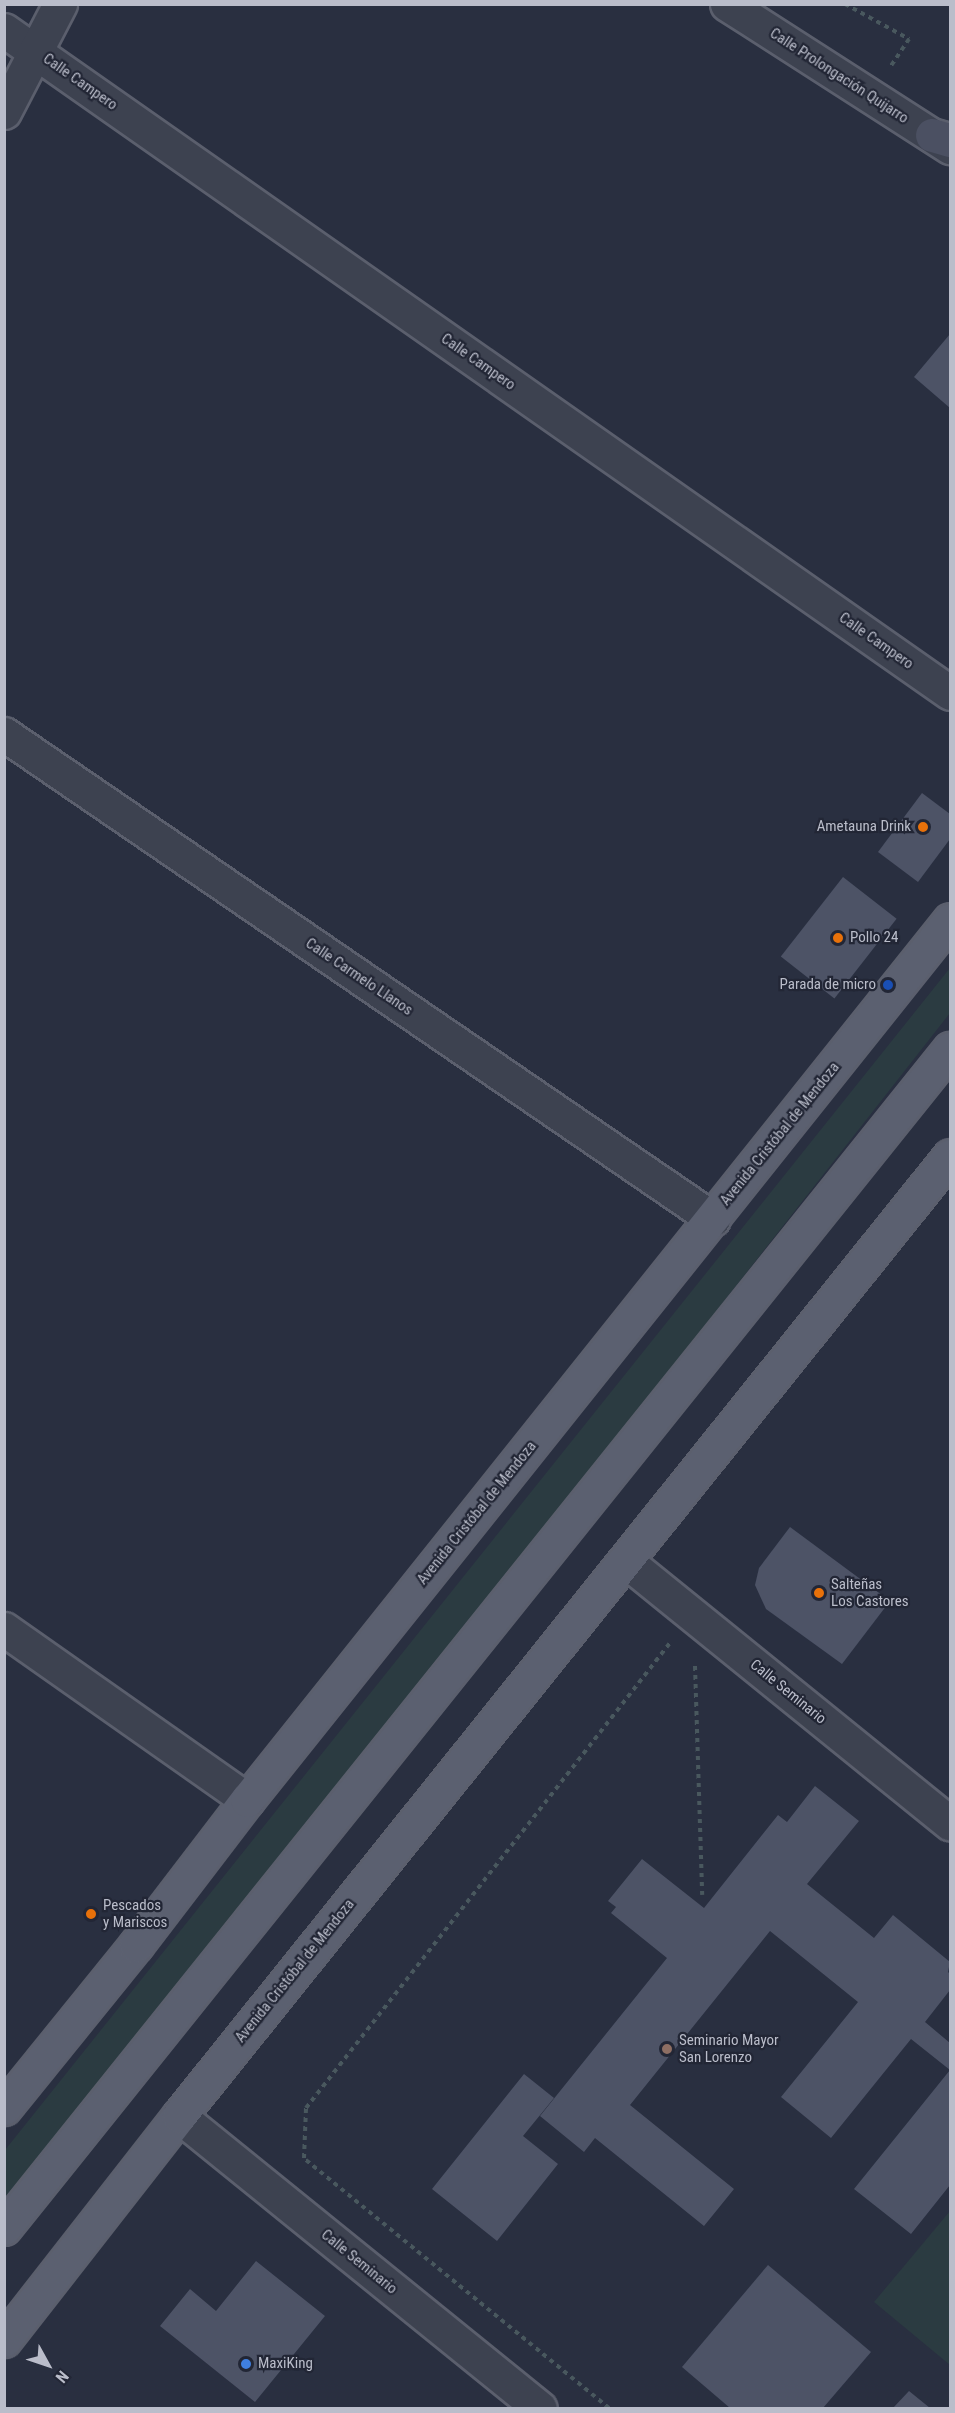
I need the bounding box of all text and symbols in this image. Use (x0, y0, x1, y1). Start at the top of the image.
street label: Calle Prolongación Quijarro (766, 24, 912, 128)
street label: Calle Campero (39, 50, 121, 114)
street label: Calle Campero (437, 330, 519, 394)
street label: Calle Campero (835, 609, 917, 673)
place label: Ametauna Drink (817, 818, 911, 836)
marker: Ametauna Drink (916, 820, 930, 834)
place label: Pollo 24 (850, 929, 898, 947)
marker: Pollo 24 (831, 931, 845, 945)
street label: Calle Carmelo Llanos (302, 934, 416, 1020)
place label: Parada de micro (780, 976, 876, 994)
marker: Parada de micro (881, 978, 895, 992)
street label: Avenida Cristóbal de Mendoza (717, 1059, 843, 1209)
street label: Avenida Cristóbal de Mendoza (414, 1438, 540, 1588)
place label: Salteñas Los Castores (831, 1575, 909, 1610)
marker: Salteñas Los Castores (812, 1586, 826, 1600)
street label: Calle Seminario (746, 1656, 830, 1728)
place label: Pescados y Mariscos (103, 1896, 167, 1931)
street label: Avenida Cristóbal de Mendoza (232, 1896, 358, 2046)
marker: Pescados y Mariscos (84, 1907, 98, 1921)
place label: Seminario Mayor San Lorenzo (679, 2031, 779, 2066)
marker: Seminario Mayor San Lorenzo (660, 2042, 674, 2056)
street label: Calle Seminario (317, 2226, 401, 2298)
north arrow (18, 2335, 78, 2395)
place label: MaxiKing (258, 2355, 313, 2373)
marker: MaxiKing (239, 2357, 253, 2371)
text: N (52, 2367, 73, 2387)

